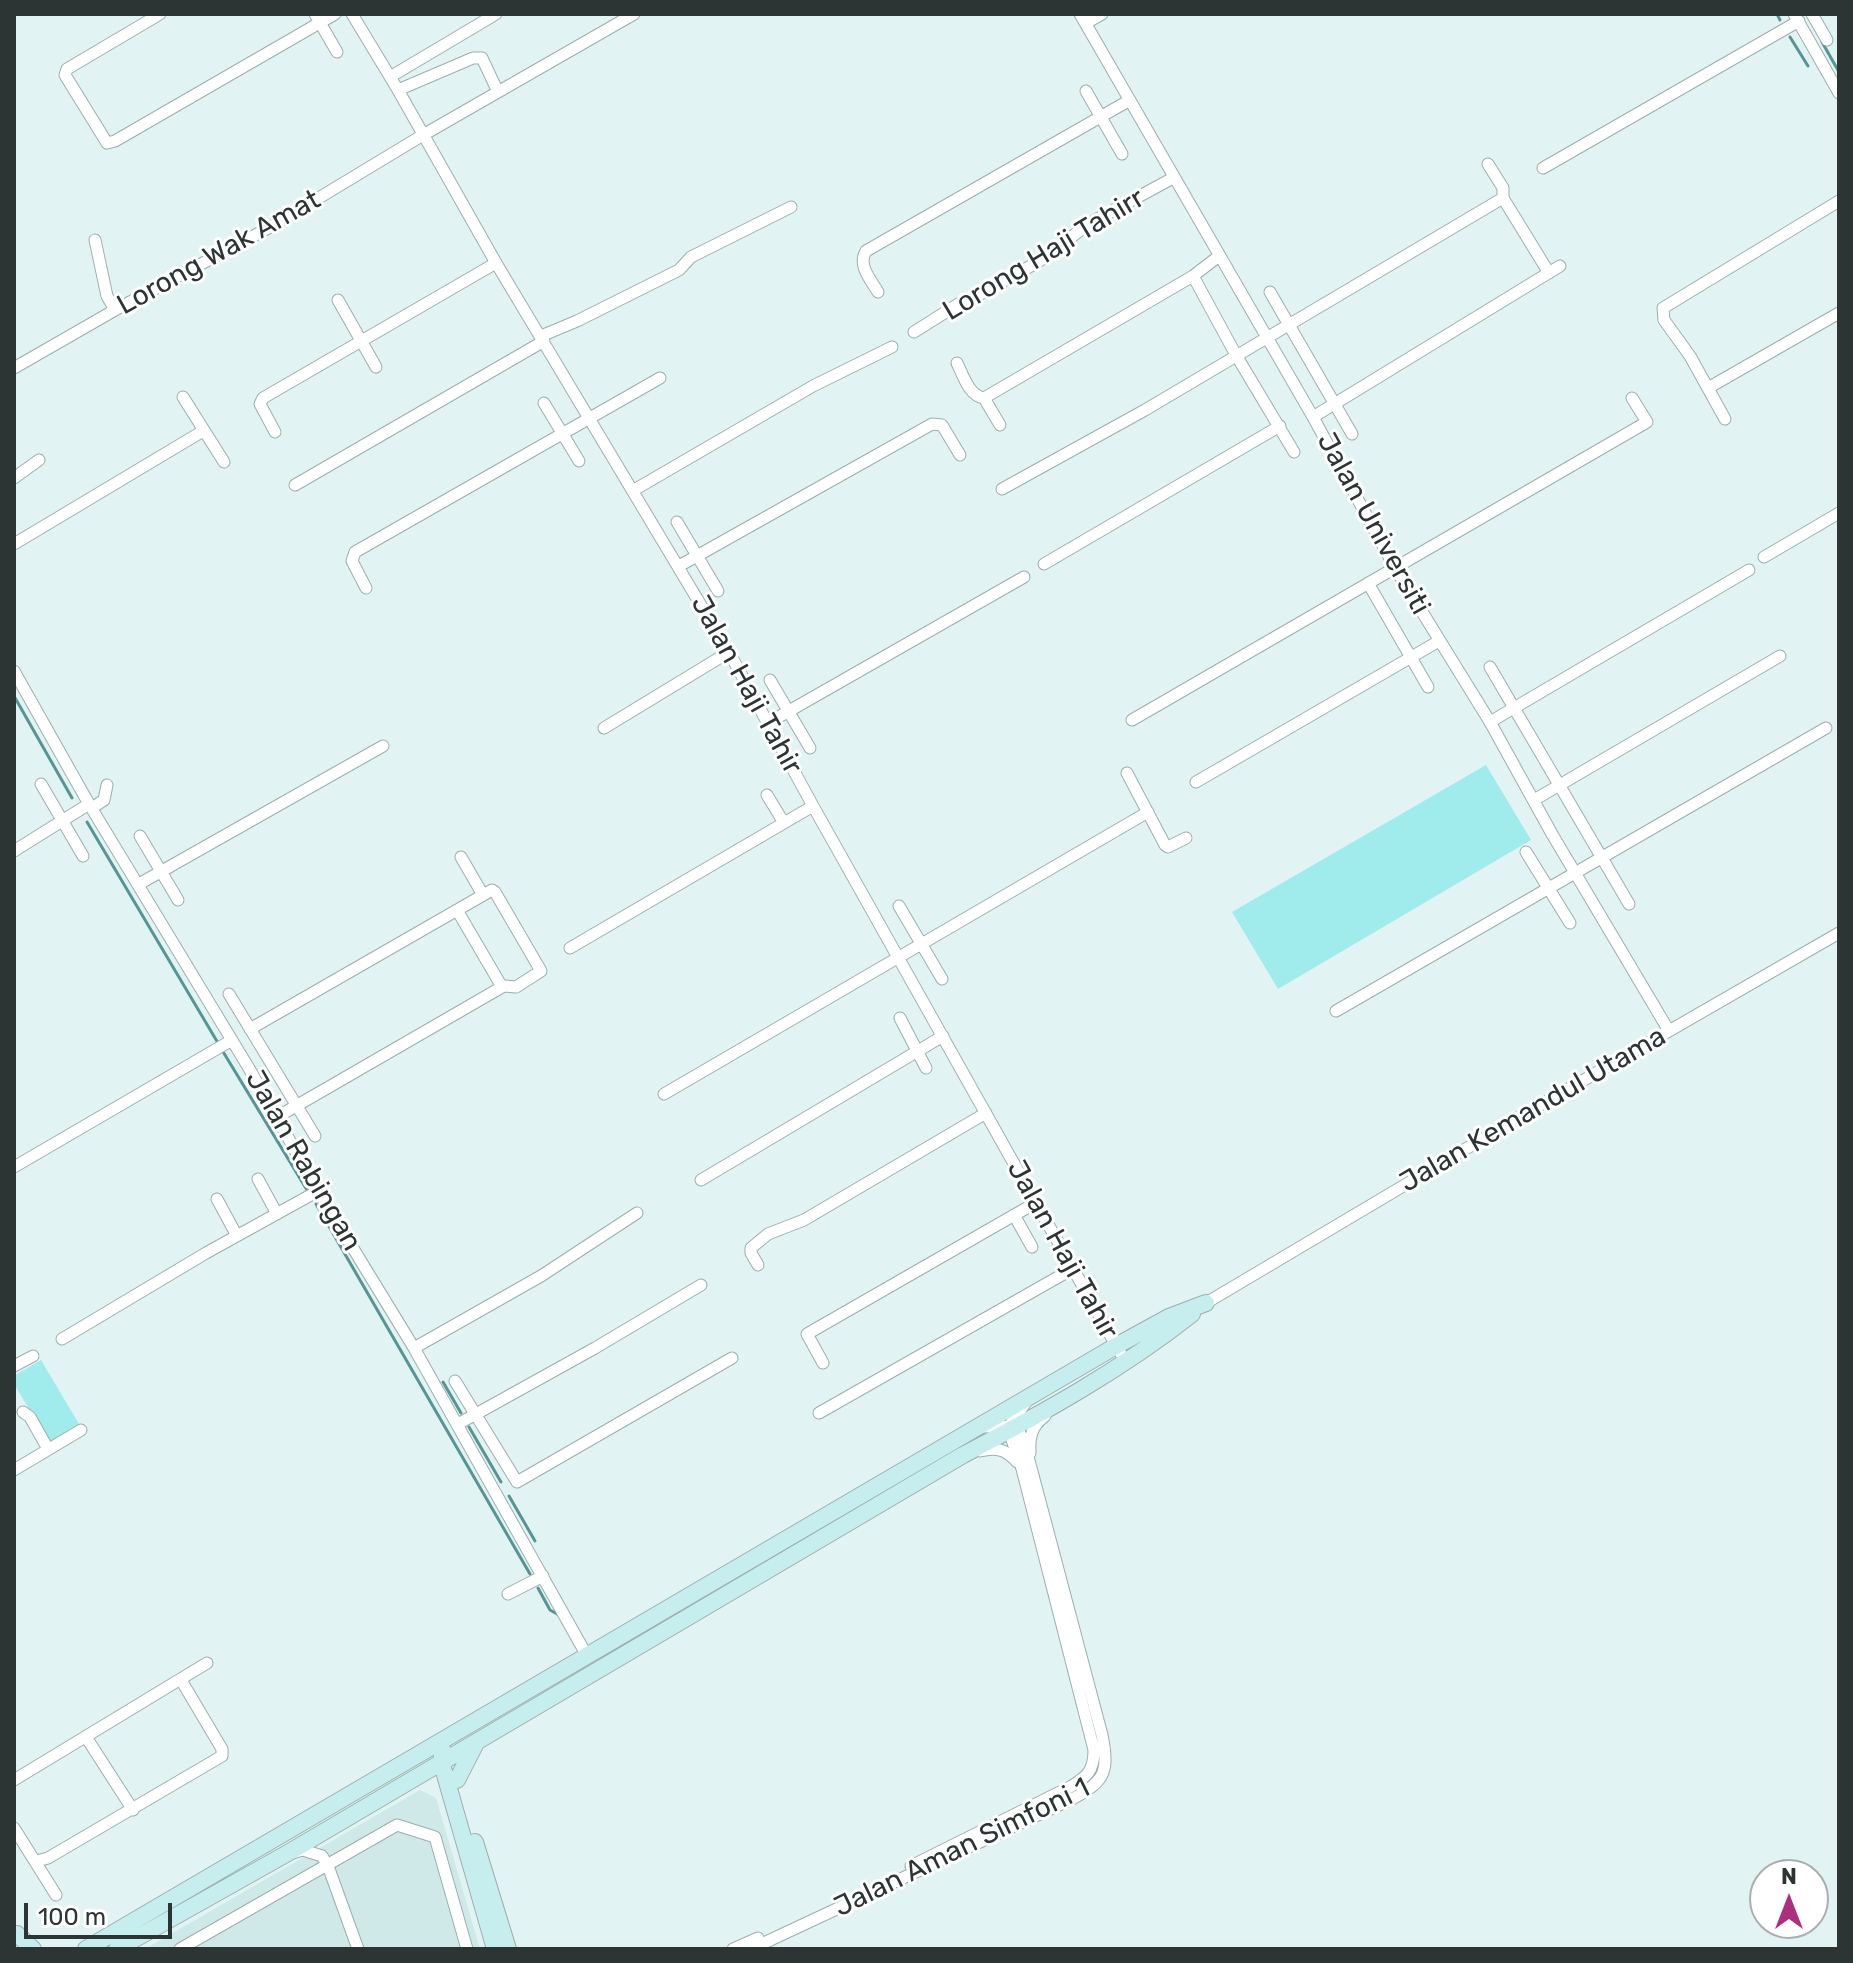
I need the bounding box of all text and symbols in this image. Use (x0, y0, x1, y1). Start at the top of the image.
street label: Lorong Haji Tahirr (937, 182, 1151, 328)
street label: Lorong Wak Amat (112, 183, 326, 323)
street label: Jalan Universiti (1309, 427, 1437, 621)
street label: Jalan Haji Tahir (683, 590, 809, 780)
street label: Jalan Kemandul Utama (1394, 1020, 1672, 1200)
street label: Jalan Rabingan (238, 1065, 368, 1257)
street label: Jalan Haji Tahir (999, 1155, 1125, 1345)
street label: Jalan Aman Simfoni 1 (829, 1771, 1095, 1925)
north arrow (1749, 1859, 1829, 1939)
text: N (1781, 1863, 1797, 1890)
scale bar (28, 1887, 176, 1937)
text: 100 m (38, 1903, 106, 1931)

